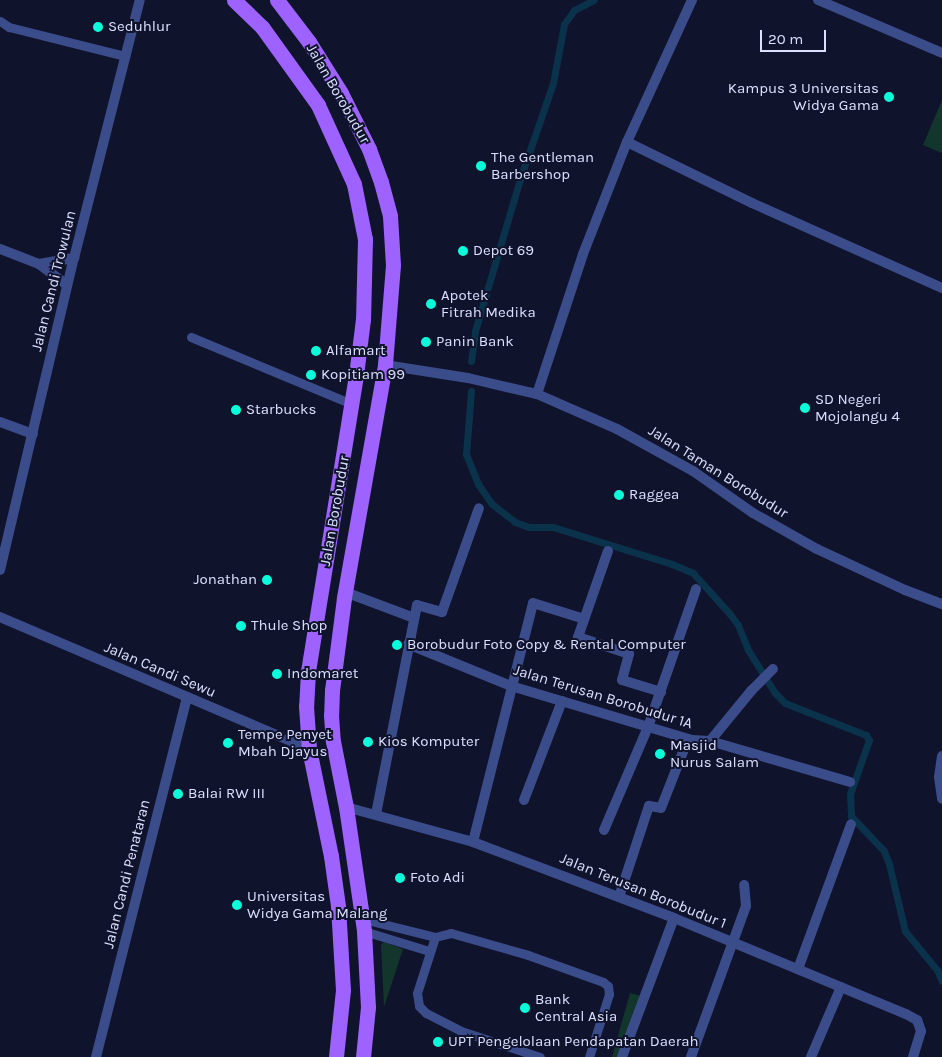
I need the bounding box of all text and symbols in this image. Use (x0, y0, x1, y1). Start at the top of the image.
place label: Seduhlur (108, 18, 170, 36)
scale bar (762, 20, 828, 52)
marker: Seduhlur (92, 21, 104, 33)
text: 20 m (768, 30, 803, 48)
street label: Jalan Borobudur (302, 41, 374, 147)
place label: Kampus 3 Universitas Widya Gama (728, 79, 879, 114)
marker: Kampus 3 Universitas Widya Gama (883, 91, 895, 103)
place label: The Gentleman Barbershop (491, 148, 594, 183)
marker: The Gentleman Barbershop (475, 160, 487, 172)
street label: Jalan Candi Trowulan (28, 209, 80, 353)
place label: Depot 69 (473, 242, 534, 260)
marker: Depot 69 (457, 245, 469, 257)
place label: Apotek Fitrah Medika (441, 286, 536, 321)
marker: Apotek Fitrah Medika (425, 298, 437, 310)
place label: Panin Bank (436, 333, 514, 351)
marker: Panin Bank (420, 336, 432, 348)
place label: Alfamart (326, 342, 386, 360)
marker: Alfamart (310, 345, 322, 357)
place label: Kopitiam 99 (321, 366, 405, 384)
marker: Kopitiam 99 (305, 369, 317, 381)
place label: SD Negeri Mojolangu 4 (815, 390, 900, 425)
place label: Starbucks (246, 401, 316, 419)
marker: SD Negeri Mojolangu 4 (799, 402, 811, 414)
marker: Starbucks (230, 404, 242, 416)
street label: Jalan Taman Borobudur (645, 422, 791, 522)
street label: Jalan Borobudur (316, 454, 354, 568)
place label: Raggea (629, 486, 679, 504)
marker: Raggea (613, 489, 625, 501)
place label: Jonathan (193, 571, 257, 589)
marker: Jonathan (261, 574, 273, 586)
place label: Thule Shop (251, 617, 327, 635)
marker: Thule Shop (235, 620, 247, 632)
place label: Borobudur Foto Copy & Rental Computer (407, 636, 686, 654)
street label: Jalan Candi Sewu (101, 638, 219, 702)
marker: Borobudur Foto Copy & Rental Computer (391, 639, 403, 651)
street label: Jalan Terusan Borobudur 1A (511, 661, 695, 733)
place label: Indomaret (287, 665, 358, 683)
marker: Indomaret (271, 668, 283, 680)
place label: Tempe Penyet Mbah Djayus (238, 725, 332, 760)
place label: Kios Komputer (378, 733, 479, 751)
marker: Kios Komputer (362, 736, 374, 748)
place label: Masjid Nurus Salam (670, 736, 759, 771)
marker: Tempe Penyet Mbah Djayus (222, 737, 234, 749)
marker: Masjid Nurus Salam (654, 748, 666, 760)
place label: Balai RW III (188, 785, 265, 803)
marker: Balai RW III (172, 788, 184, 800)
street label: Jalan Candi Penataran (100, 798, 154, 950)
street label: Jalan Terusan Borobudur 1 (557, 849, 729, 933)
place label: Foto Adi (410, 869, 465, 887)
marker: Foto Adi (394, 872, 406, 884)
place label: Universitas Widya Gama Malang (247, 887, 387, 922)
marker: Universitas Widya Gama Malang (231, 899, 243, 911)
place label: Bank Central Asia (535, 990, 617, 1025)
marker: Bank Central Asia (519, 1002, 531, 1014)
place label: UPT Pengelolaan Pendapatan Daerah (448, 1033, 698, 1051)
marker: UPT Pengelolaan Pendapatan Daerah (432, 1036, 444, 1048)

